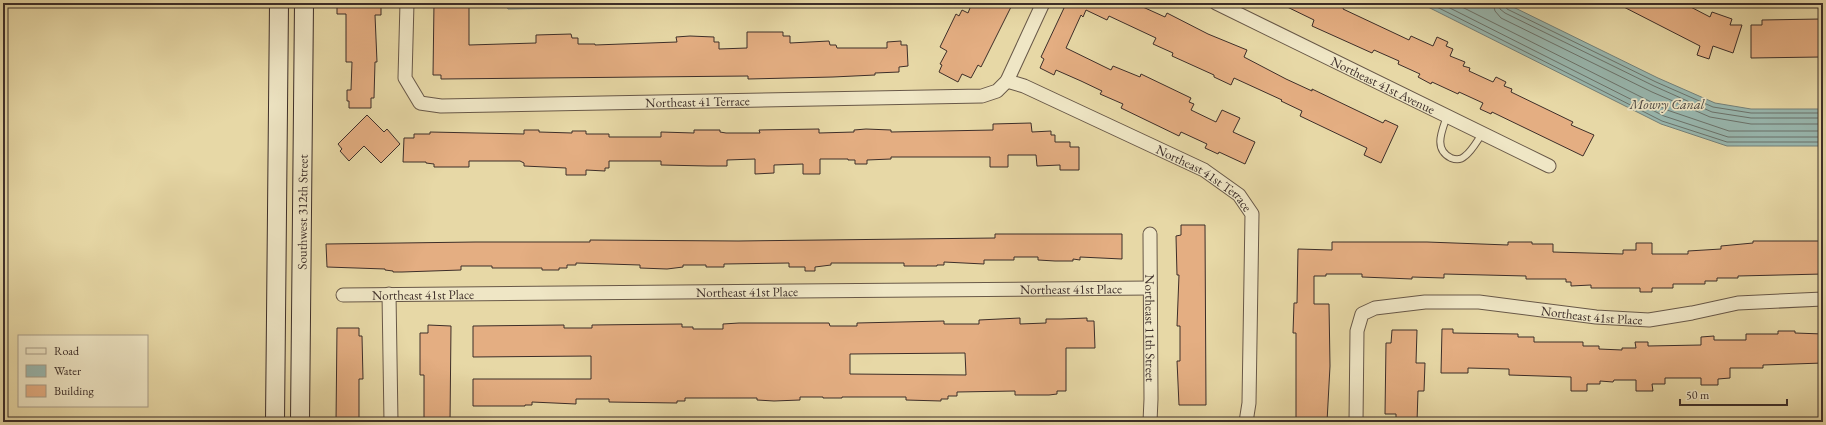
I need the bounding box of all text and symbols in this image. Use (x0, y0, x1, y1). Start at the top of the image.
street label: Northeast 41st Avenue (1328, 53, 1438, 118)
street label: Northeast 41 Terrace (645, 92, 750, 111)
water label: Mowry Canal (1628, 95, 1706, 113)
street label: Northeast 41st Terrace (1153, 141, 1256, 215)
street label: Southwest 312th Street (293, 154, 312, 270)
street label: Northeast 11th Street (1141, 274, 1159, 382)
street label: Northeast 41st Place (1020, 280, 1122, 298)
street label: Northeast 41st Place (696, 283, 798, 301)
street label: Northeast 41st Place (372, 286, 474, 304)
street label: Northeast 41st Place (1540, 302, 1643, 329)
legend (18, 335, 148, 407)
text: Road (54, 343, 80, 359)
text: Water (54, 363, 81, 379)
scale bar (1680, 381, 1787, 407)
text: Building (54, 383, 95, 399)
text: 50 m (1686, 387, 1710, 403)

